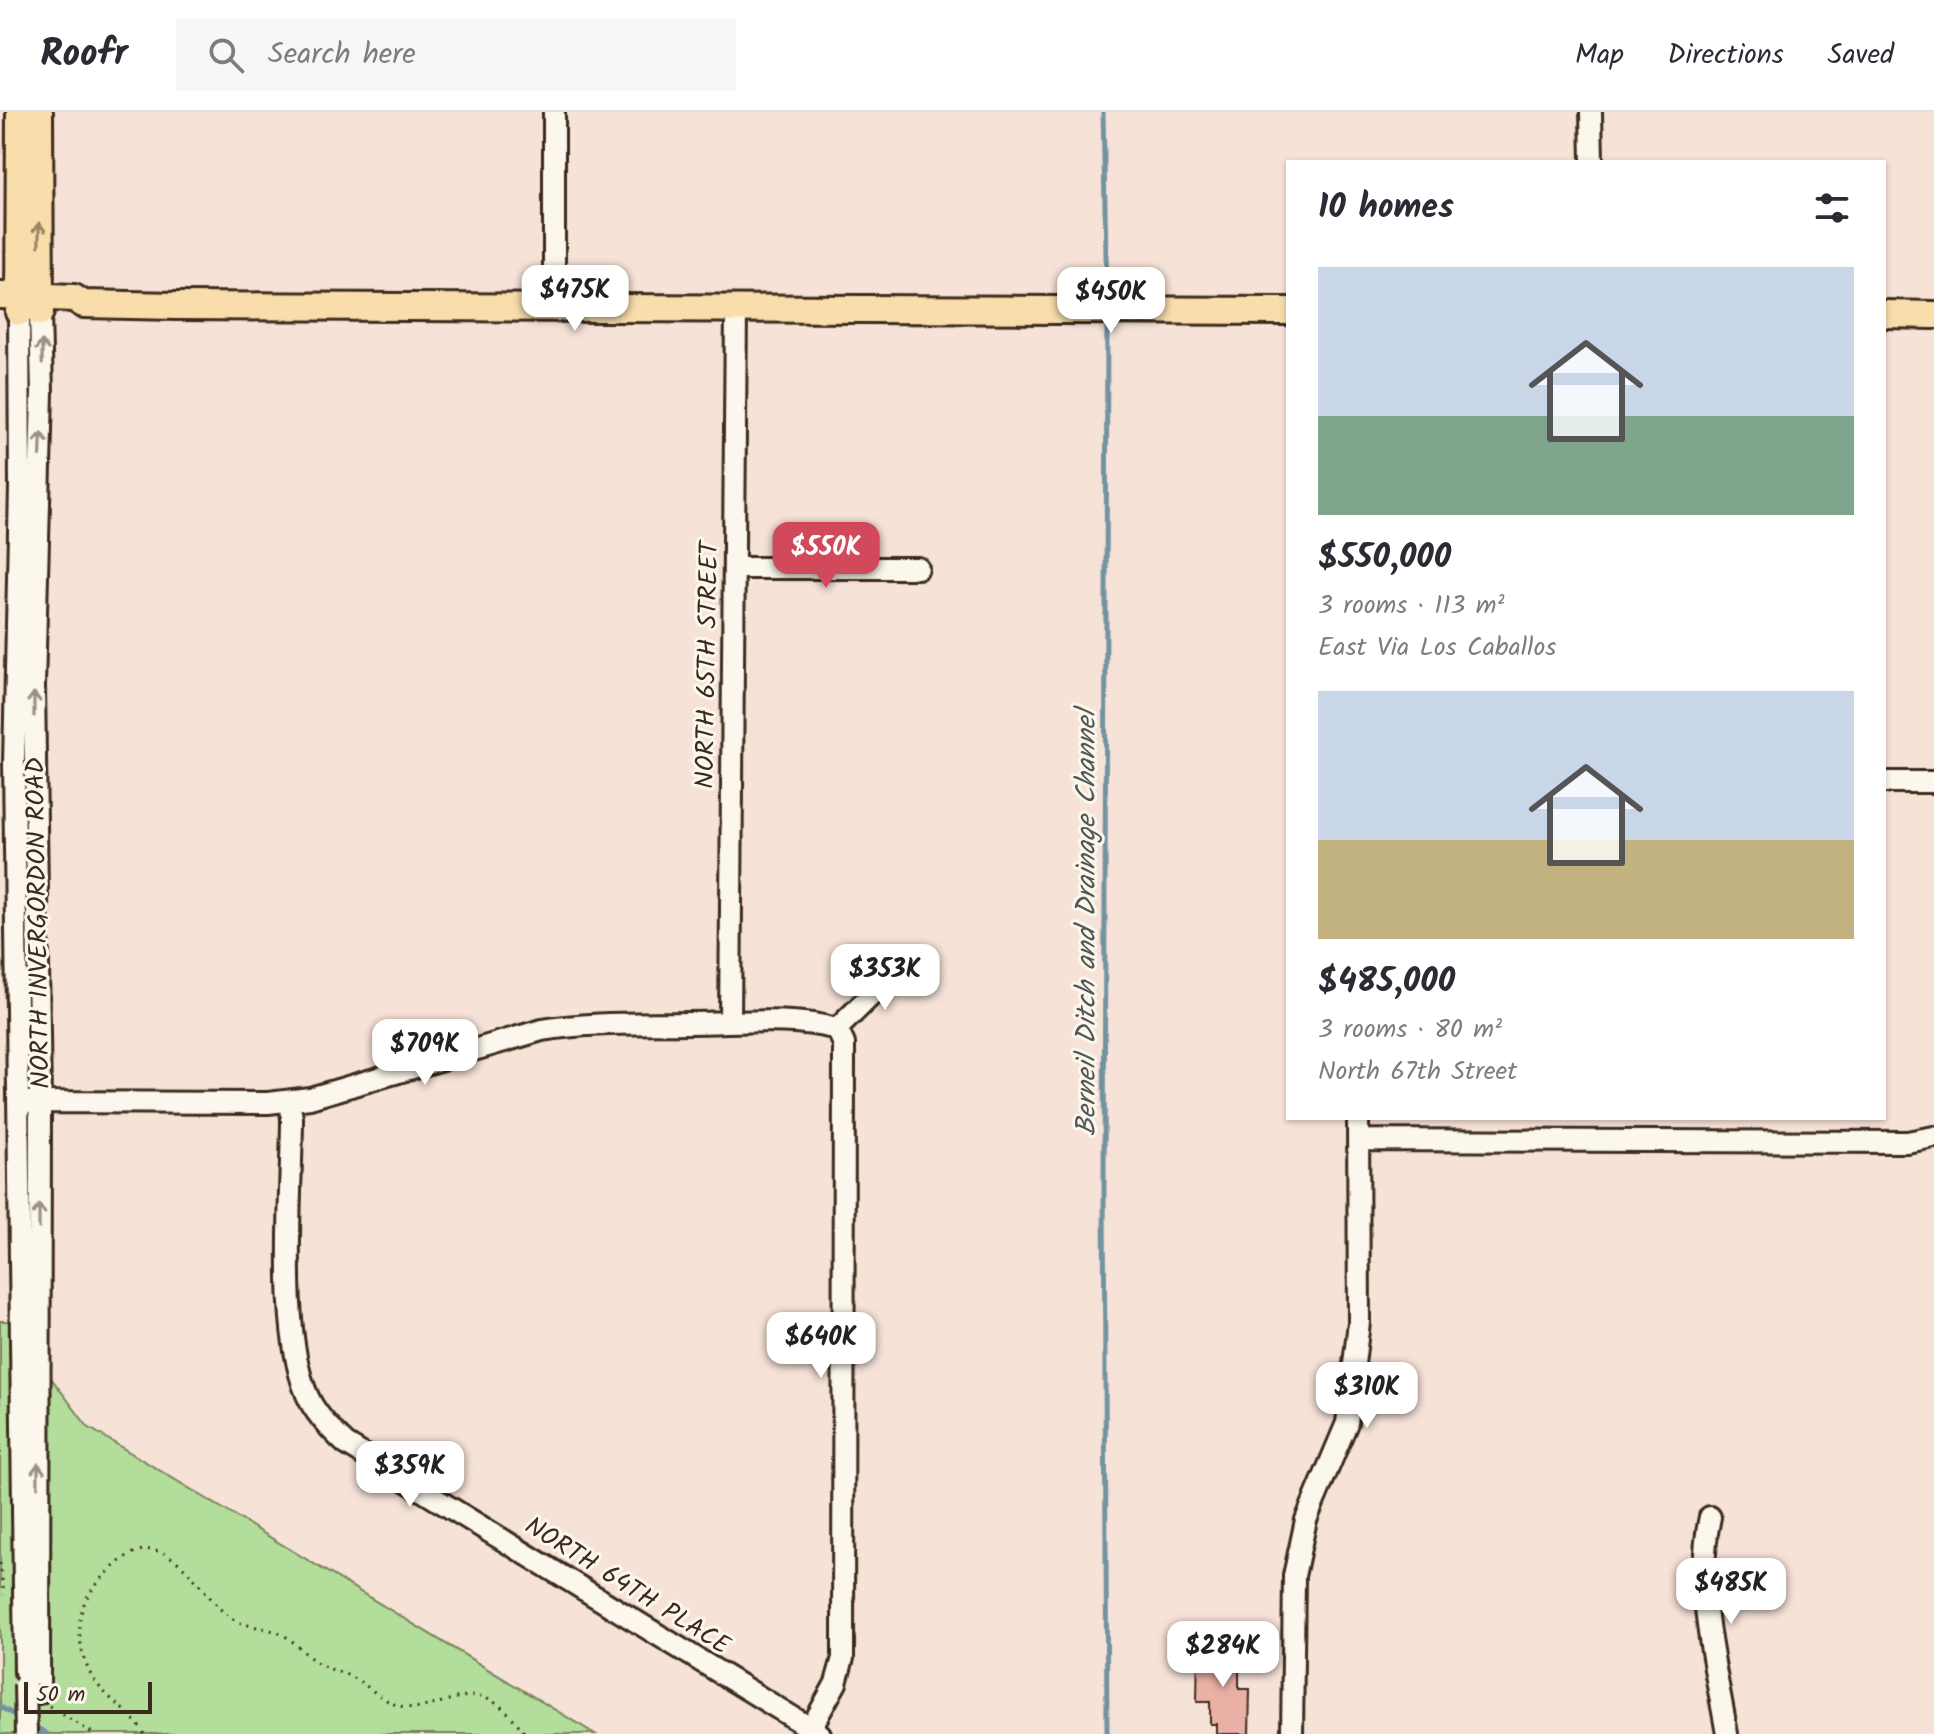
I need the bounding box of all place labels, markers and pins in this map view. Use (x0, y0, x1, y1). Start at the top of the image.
pin: $475K (519, 265, 631, 333)
pin: $450K (1055, 267, 1167, 335)
pin: $550K (770, 522, 882, 590)
pin: $353K (829, 944, 941, 1012)
pin: $709K (369, 1019, 481, 1087)
pin: $640K (765, 1312, 877, 1380)
pin: $310K (1311, 1362, 1423, 1430)
pin: $359K (354, 1441, 466, 1509)
pin: $485K (1675, 1558, 1787, 1626)
pin: $284K (1167, 1621, 1279, 1689)

